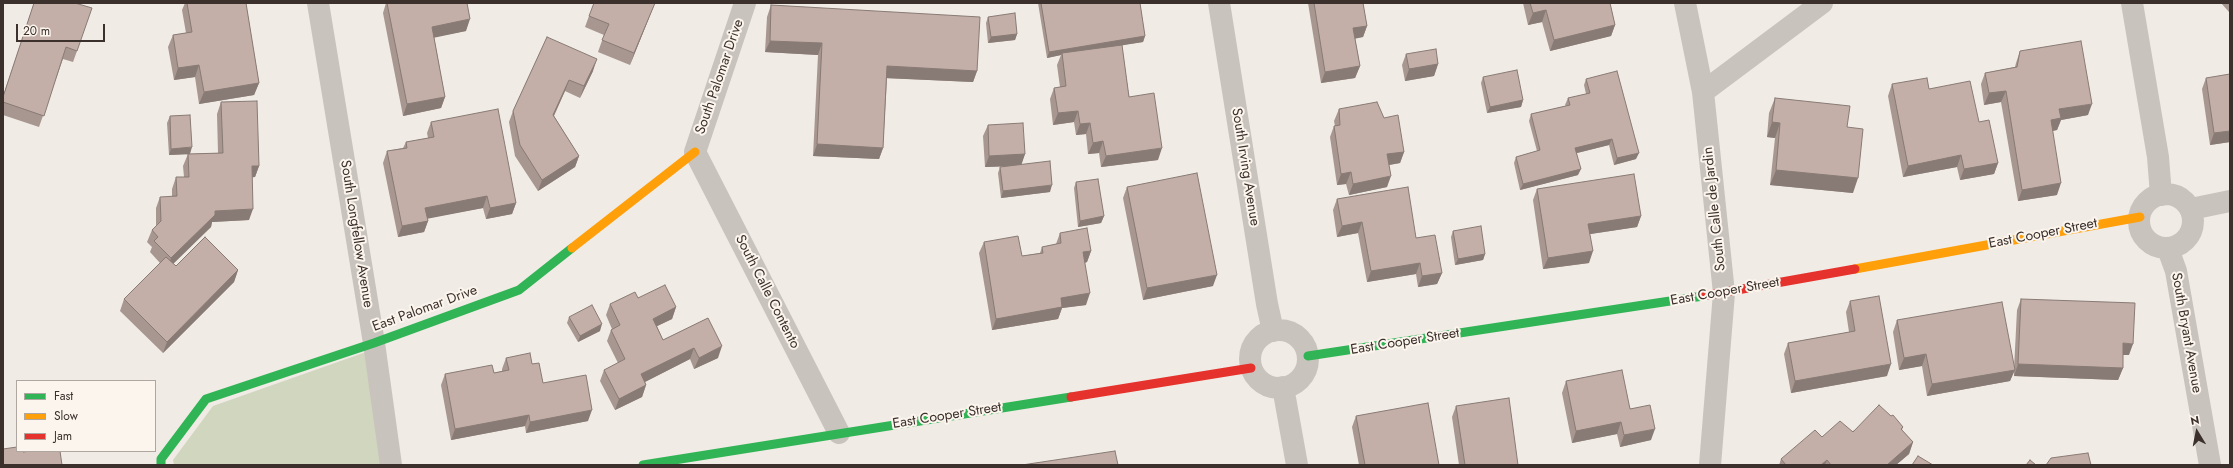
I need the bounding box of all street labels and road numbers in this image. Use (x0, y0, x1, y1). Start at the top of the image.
street label: South Palomar Drive (692, 17, 748, 137)
street label: South Irving Avenue (1227, 107, 1263, 227)
street label: South Calle de Jardin (1700, 146, 1730, 272)
street label: South Longfellow Avenue (336, 159, 376, 309)
street label: East Cooper Street (1987, 215, 2099, 253)
street label: South Calle Contento (731, 232, 803, 352)
street label: South Bryant Avenue (2167, 271, 2205, 395)
street label: East Cooper Street (1669, 274, 1781, 310)
street label: East Palomar Drive (370, 282, 480, 336)
street label: East Cooper Street (1349, 325, 1461, 359)
street label: East Cooper Street (891, 399, 1003, 433)

